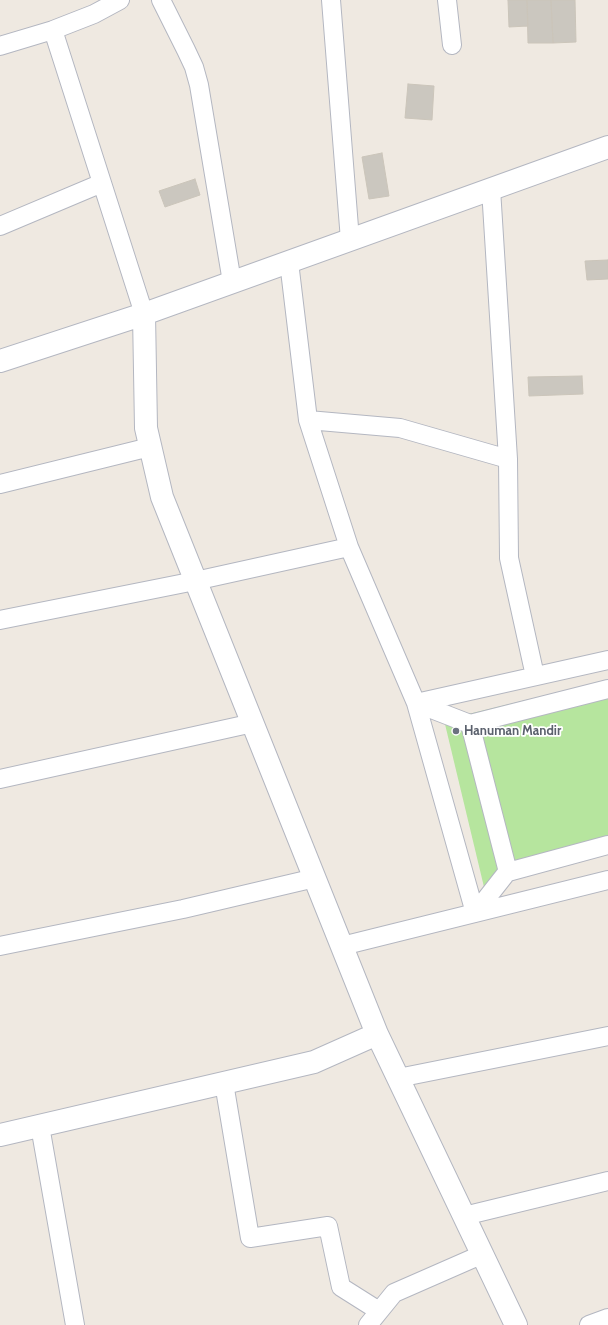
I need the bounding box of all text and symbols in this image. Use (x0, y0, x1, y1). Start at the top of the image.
place label: Hanuman Mandir (464, 723, 561, 739)
marker: Hanuman Mandir (451, 726, 461, 736)

